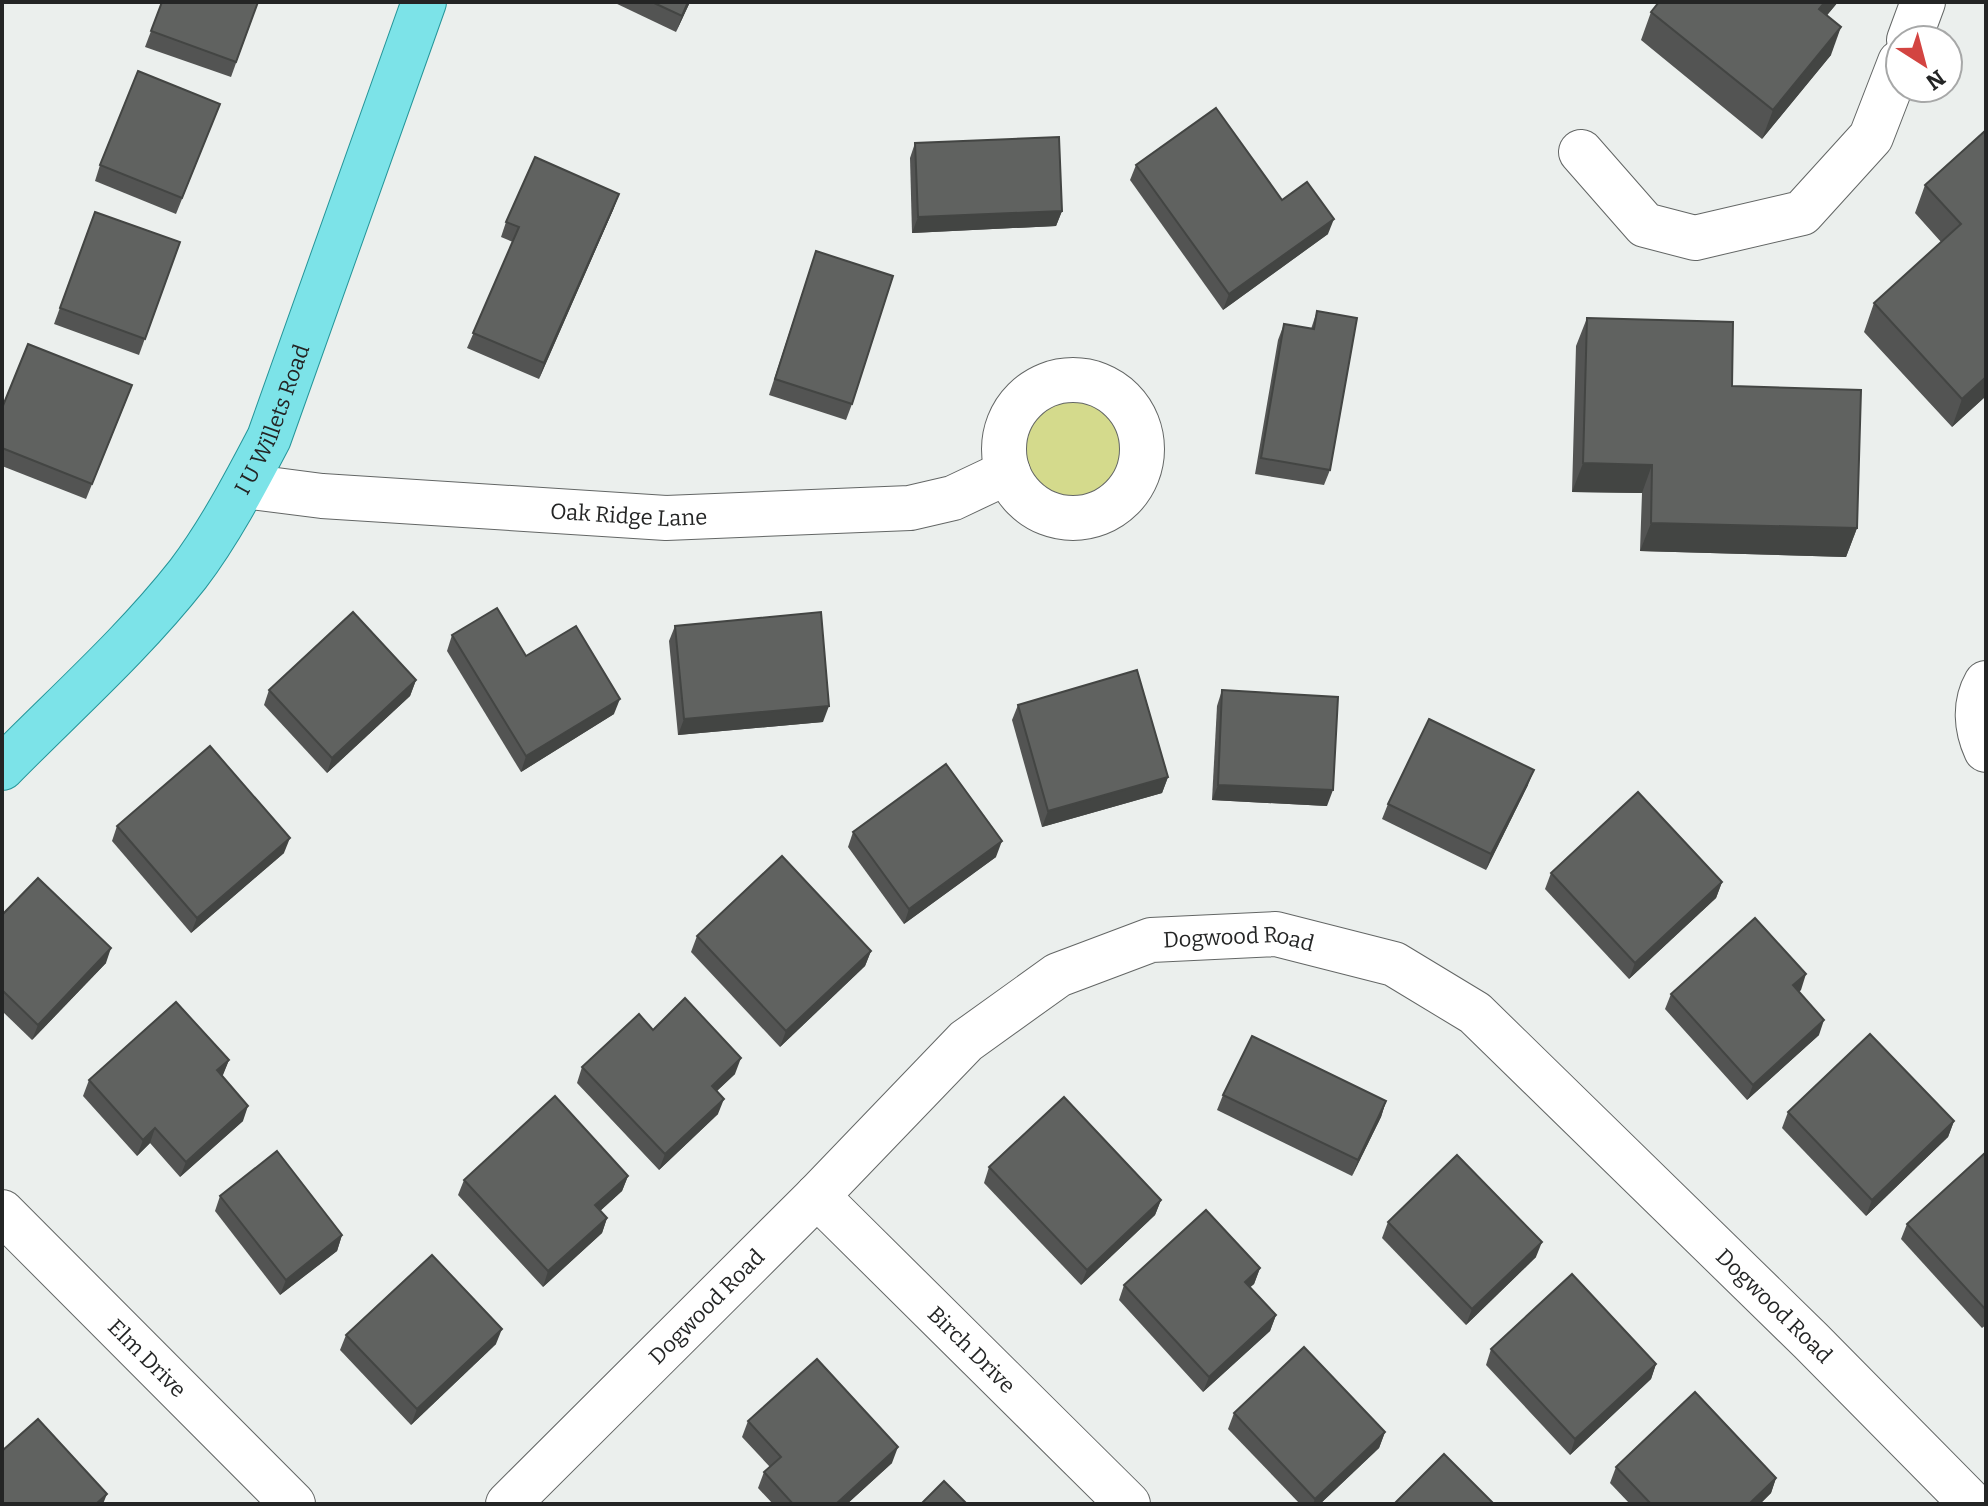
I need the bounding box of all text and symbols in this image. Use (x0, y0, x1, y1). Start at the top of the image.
north arrow (1884, 24, 1964, 104)
text: N (1921, 64, 1950, 96)
street label: I U Willets Road (228, 340, 315, 499)
street label: Oak Ridge Lane (550, 497, 708, 532)
street label: Dogwood Road (1162, 920, 1317, 957)
street label: Dogwood Road (643, 1243, 770, 1370)
street label: Dogwood Road (1711, 1243, 1838, 1368)
street label: Birch Drive (922, 1300, 1021, 1399)
street label: Elm Drive (103, 1313, 192, 1403)

